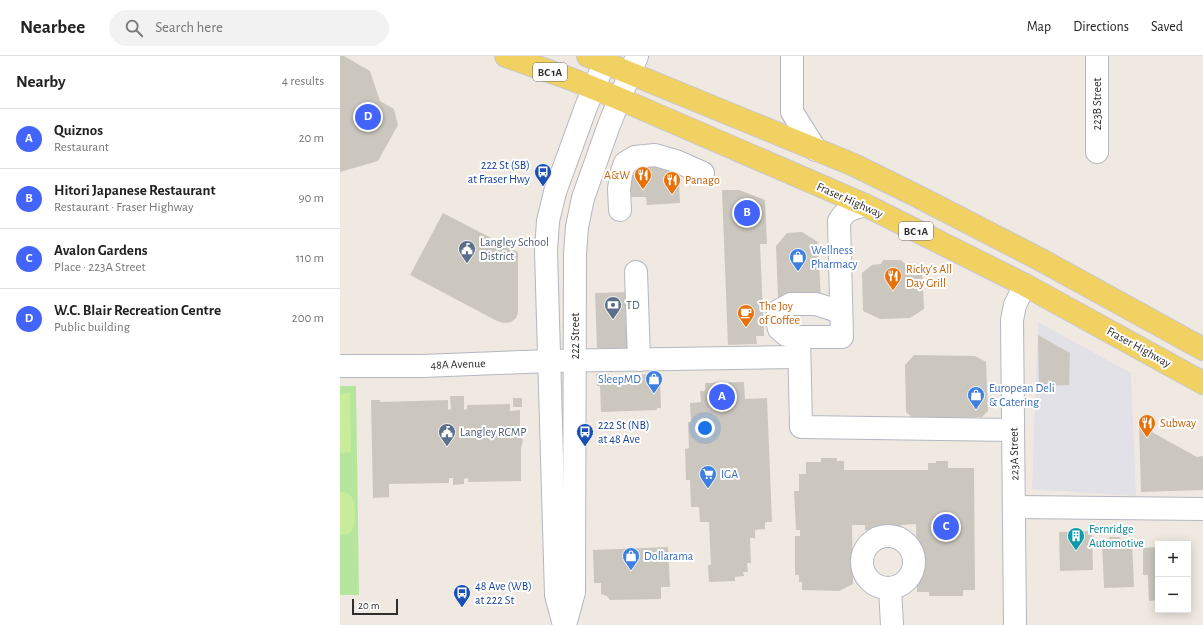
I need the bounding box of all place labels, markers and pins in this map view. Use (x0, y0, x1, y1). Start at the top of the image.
pin: D (355, 102, 381, 132)
place label: 222 St (SB) at Fraser Hwy (468, 159, 530, 186)
bus stop icon: 222 St (SB) at Fraser Hwy (533, 162, 553, 187)
restaurant icon: A&W (633, 165, 653, 190)
place label: A&W (604, 169, 630, 181)
restaurant icon: Panago (662, 170, 682, 195)
place label: Panago (685, 174, 720, 186)
pin: B (734, 198, 760, 228)
place label: Langley School District (480, 236, 549, 262)
public building icon: Langley School District (457, 239, 477, 264)
place label: Wellness Pharmacy (811, 244, 858, 271)
shop icon: Wellness Pharmacy (788, 247, 808, 272)
place label: Ricky's All Day Grill (906, 263, 952, 290)
restaurant icon: Ricky's All Day Grill (883, 266, 903, 291)
bank icon: TD (603, 295, 623, 320)
place label: TD (626, 299, 640, 311)
place label: The Joy of Coffee (759, 300, 800, 326)
cafe icon: The Joy of Coffee (736, 303, 756, 328)
shop icon: SleepMD (644, 369, 664, 394)
place label: SleepMD (598, 373, 641, 385)
pin: A (709, 382, 735, 412)
place label: European Deli & Catering (989, 382, 1055, 408)
shop icon: European Deli & Catering (966, 385, 986, 410)
restaurant icon: Subway (1137, 413, 1157, 438)
place label: Subway (1160, 417, 1196, 430)
place label: 222 St (NB) at 48 Ave (598, 419, 650, 445)
public building icon: Langley RCMP (437, 422, 457, 447)
bus stop icon: 222 St (NB) at 48 Ave (575, 422, 595, 447)
place label: Langley RCMP (460, 426, 527, 439)
supermarket icon: IGA (698, 464, 718, 489)
place label: IGA (721, 468, 738, 480)
pin: C (933, 512, 959, 542)
place label: Fernridge Automotive (1089, 523, 1144, 549)
building icon: Fernridge Automotive (1066, 526, 1086, 551)
shop icon: Dollarama (621, 546, 641, 571)
place label: Dollarama (644, 550, 694, 562)
place label: 48 Ave (WB) at 222 St (475, 580, 532, 606)
bus stop icon: 48 Ave (WB) at 222 St (452, 583, 472, 608)

